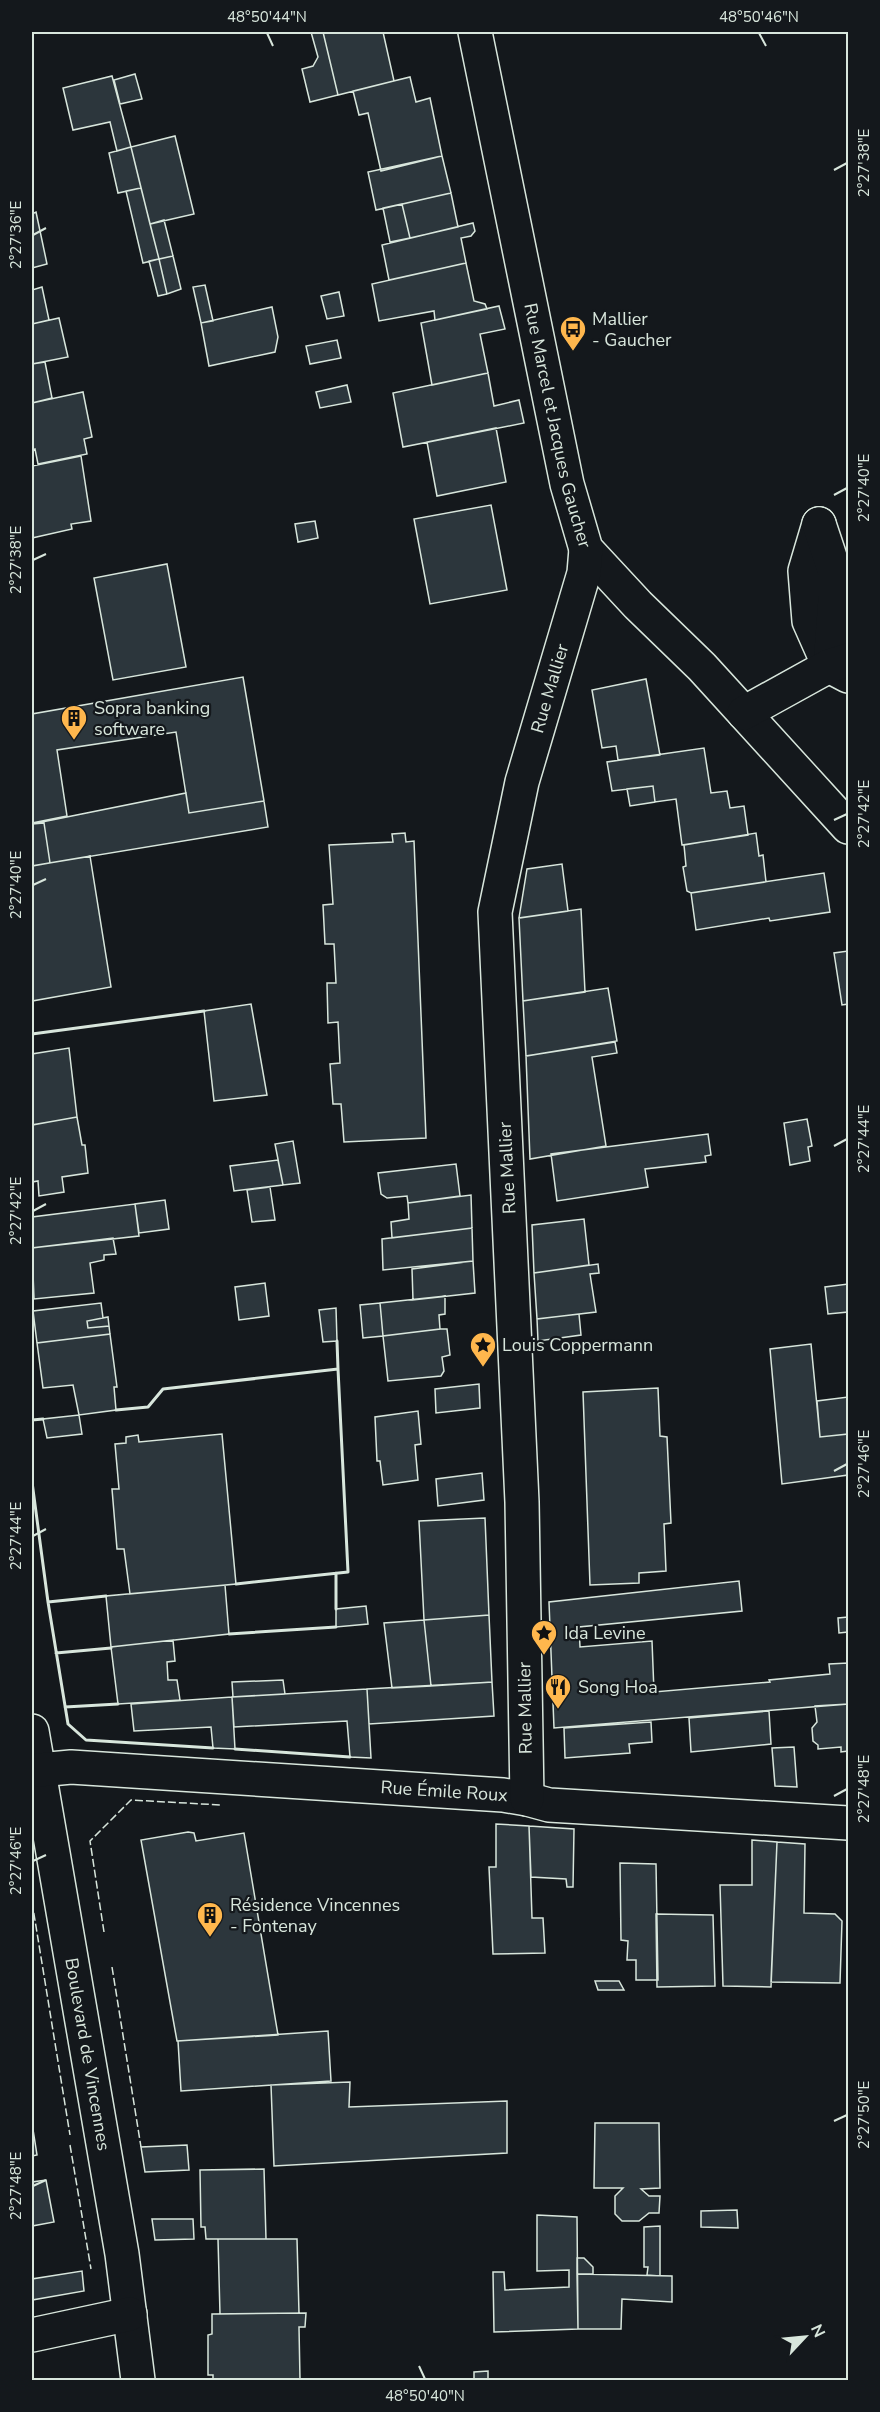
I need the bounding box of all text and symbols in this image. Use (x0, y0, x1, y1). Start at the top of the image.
text: 48°50'44"N (227, 7, 307, 27)
text: 48°50'46"N (719, 7, 799, 27)
text: 2°27'38"E (854, 129, 874, 197)
text: 2°27'36"E (6, 201, 26, 269)
street label: Rue Marcel et Jacques Gaucher (518, 301, 597, 551)
place label: Mallier - Gaucher (592, 307, 672, 352)
bus stop icon: Mallier - Gaucher (558, 314, 588, 352)
text: 2°27'40"E (854, 454, 874, 522)
text: 2°27'38"E (6, 526, 26, 594)
street label: Rue Mallier (525, 640, 575, 736)
place label: Sopra banking software (94, 696, 210, 741)
building icon: Sopra banking software (59, 703, 89, 741)
text: 2°27'42"E (854, 780, 874, 848)
text: 2°27'40"E (6, 851, 26, 919)
text: 2°27'44"E (854, 1105, 874, 1173)
street label: Rue Mallier (493, 1121, 521, 1215)
text: 2°27'42"E (6, 1177, 26, 1245)
place icon: Louis Coppermann (468, 1330, 498, 1368)
place label: Louis Coppermann (502, 1333, 653, 1357)
text: 2°27'46"E (854, 1430, 874, 1498)
text: 2°27'44"E (6, 1502, 26, 1570)
place icon: Ida Levine (529, 1618, 559, 1656)
place label: Ida Levine (564, 1621, 646, 1645)
street label: Rue Mallier (512, 1661, 538, 1754)
restaurant icon: Song Hoa (543, 1672, 573, 1710)
place label: Song Hoa (578, 1675, 658, 1699)
text: 2°27'48"E (854, 1755, 874, 1823)
street label: Rue Émile Roux (380, 1775, 509, 1807)
text: 2°27'46"E (6, 1827, 26, 1895)
place label: Résidence Vincennes - Fontenay (230, 1893, 400, 1938)
building icon: Résidence Vincennes - Fontenay (195, 1900, 225, 1938)
street label: Boulevard de Vincennes (59, 1956, 116, 2152)
text: 2°27'50"E (854, 2081, 874, 2149)
text: 2°27'48"E (6, 2152, 26, 2220)
north arrow (775, 2307, 835, 2367)
text: N (805, 2321, 830, 2341)
text: 48°50'40"N (385, 2386, 465, 2406)

